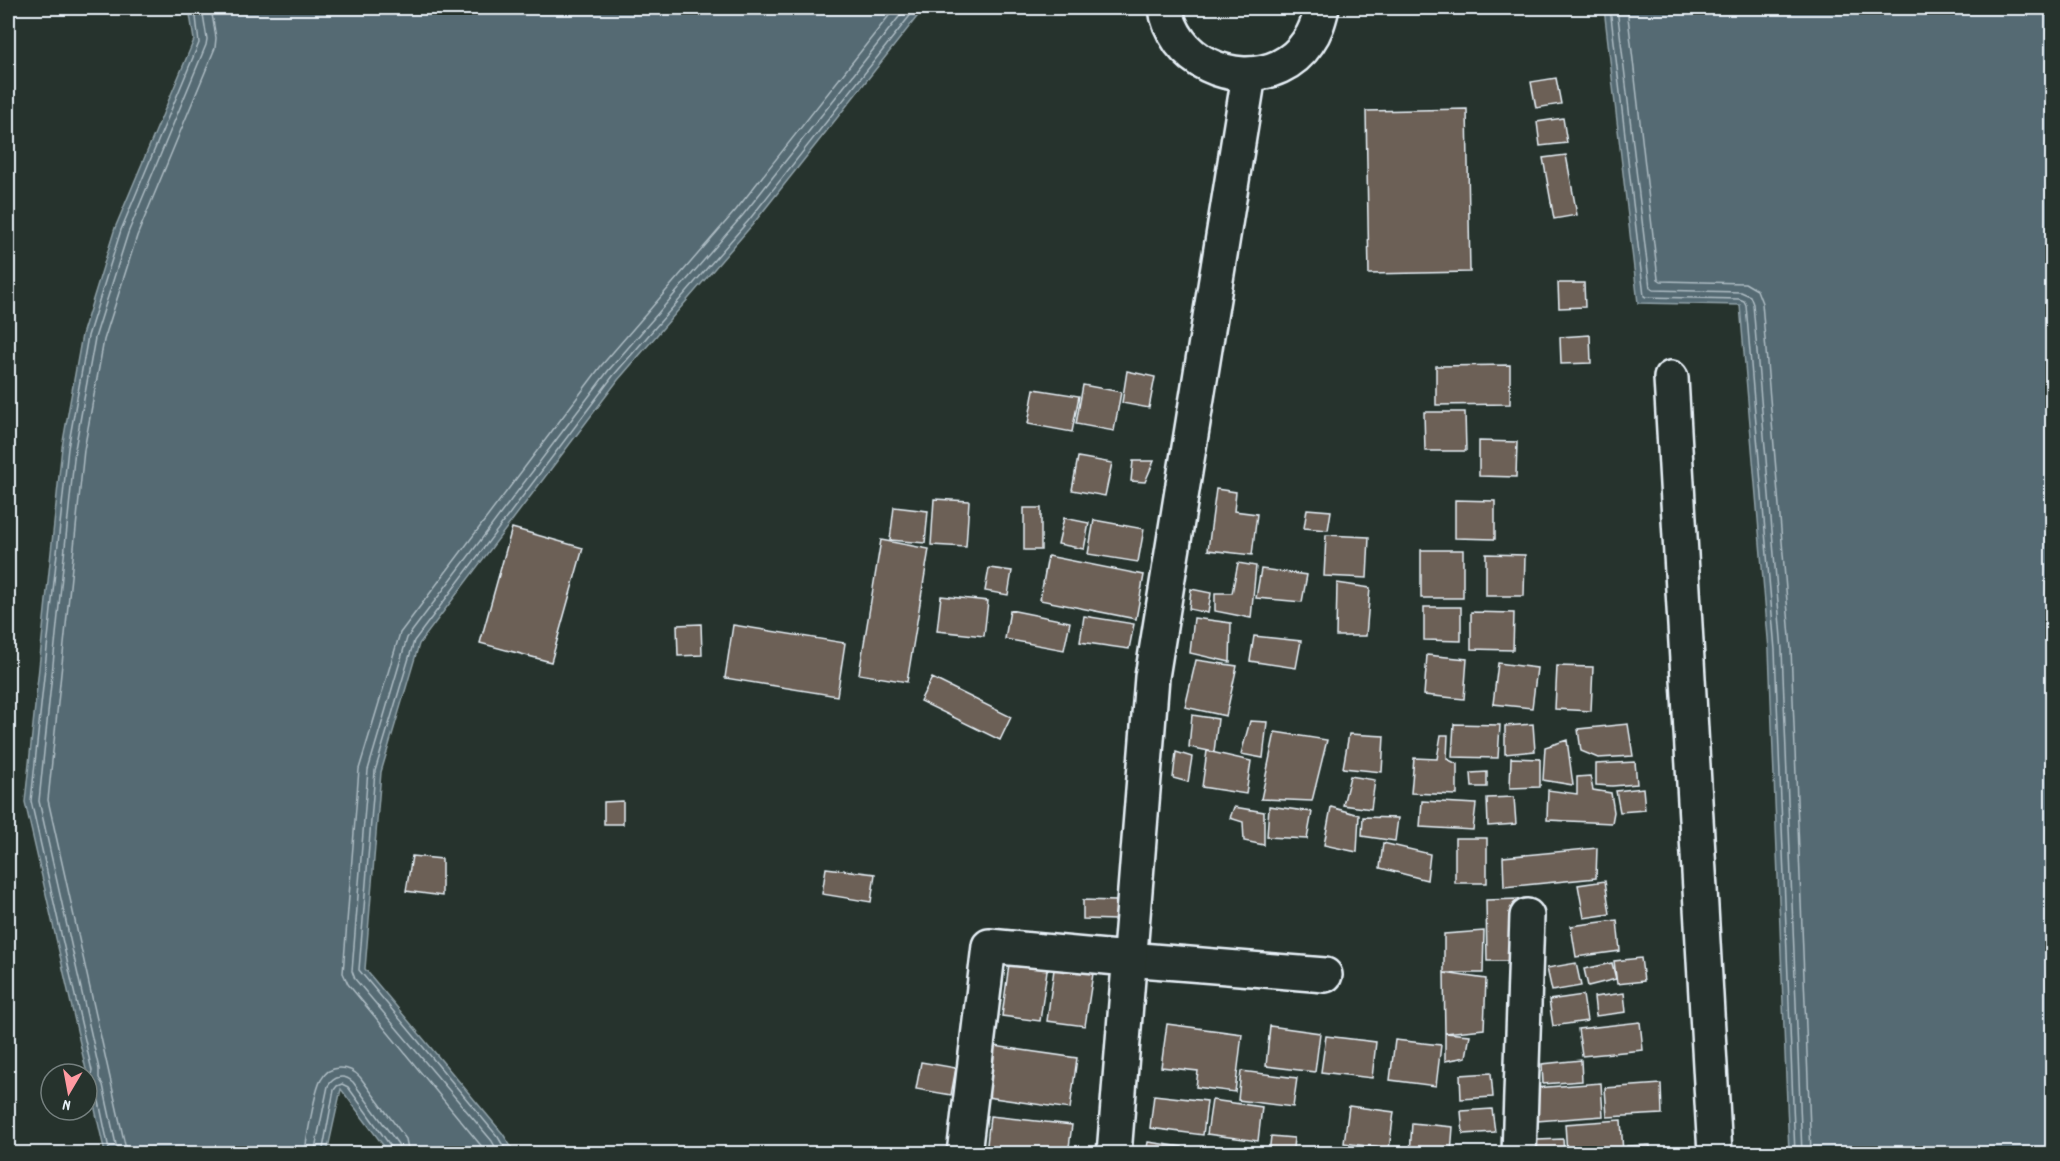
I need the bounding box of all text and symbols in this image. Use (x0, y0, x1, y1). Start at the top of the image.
north arrow (39, 1062, 99, 1122)
text: N (61, 1092, 73, 1116)

